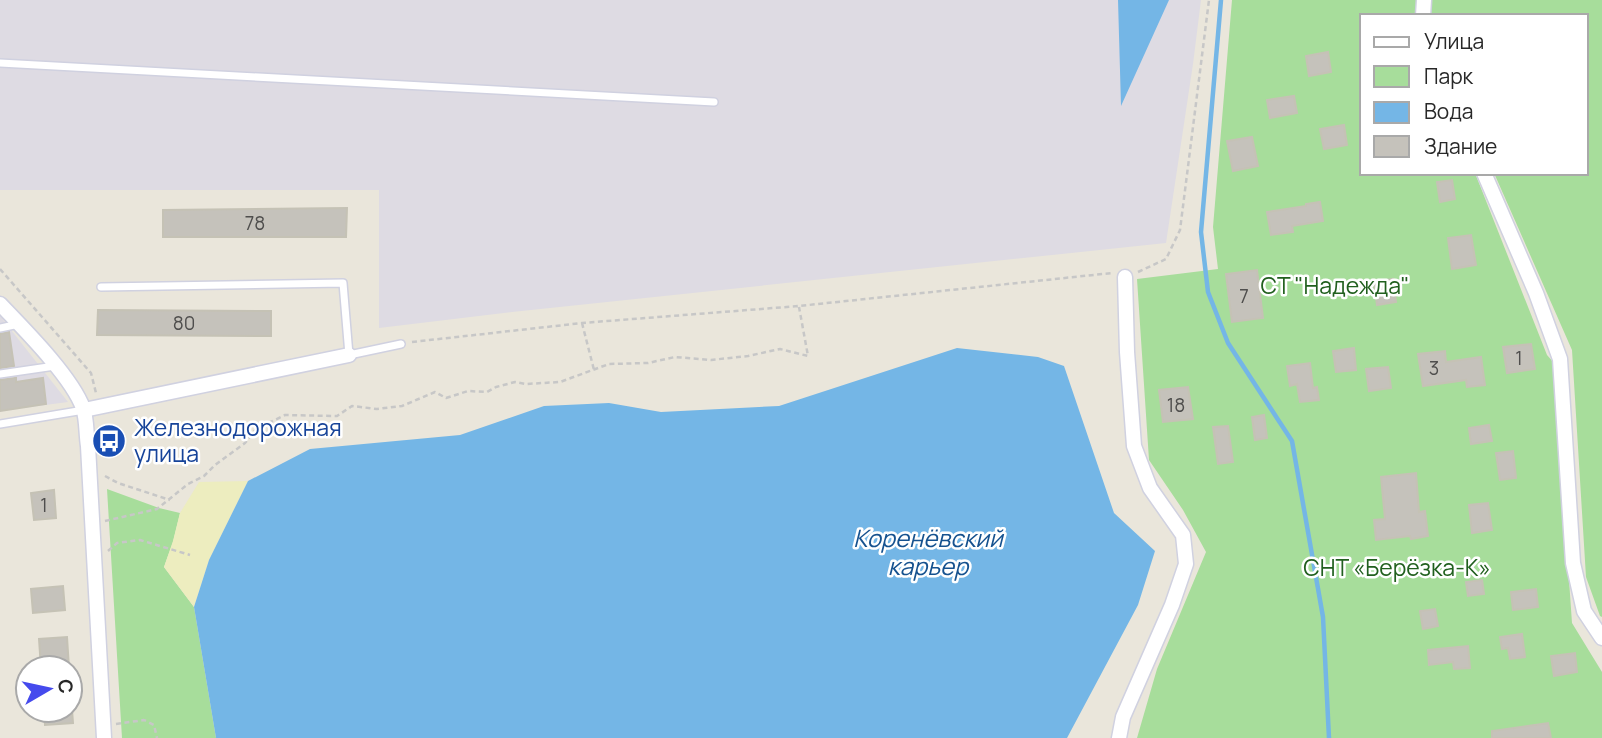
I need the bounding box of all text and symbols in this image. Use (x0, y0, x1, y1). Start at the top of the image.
legend (1360, 14, 1588, 175)
text: Улица (1424, 27, 1484, 55)
text: Парк (1424, 62, 1474, 90)
text: Вода (1424, 97, 1474, 125)
text: Здание (1424, 132, 1497, 160)
house number: 78 (245, 210, 265, 236)
park label: СТ "Надежда" (1260, 269, 1410, 301)
house number: 7 (1239, 283, 1249, 309)
house number: 80 (173, 310, 195, 336)
house number: 1 (1515, 345, 1523, 371)
house number: 3 (1429, 355, 1439, 381)
house number: 18 (1167, 392, 1185, 418)
place label: Железнодорожная улица (134, 411, 342, 469)
bus stop icon: Железнодорожная улица (90, 422, 128, 460)
house number: 1 (40, 492, 48, 518)
water label: Коренёвский карьер (853, 521, 1005, 582)
park label: СНТ «Берёзка-К» (1303, 551, 1491, 583)
north arrow (14, 654, 84, 724)
text: С (52, 677, 80, 695)

